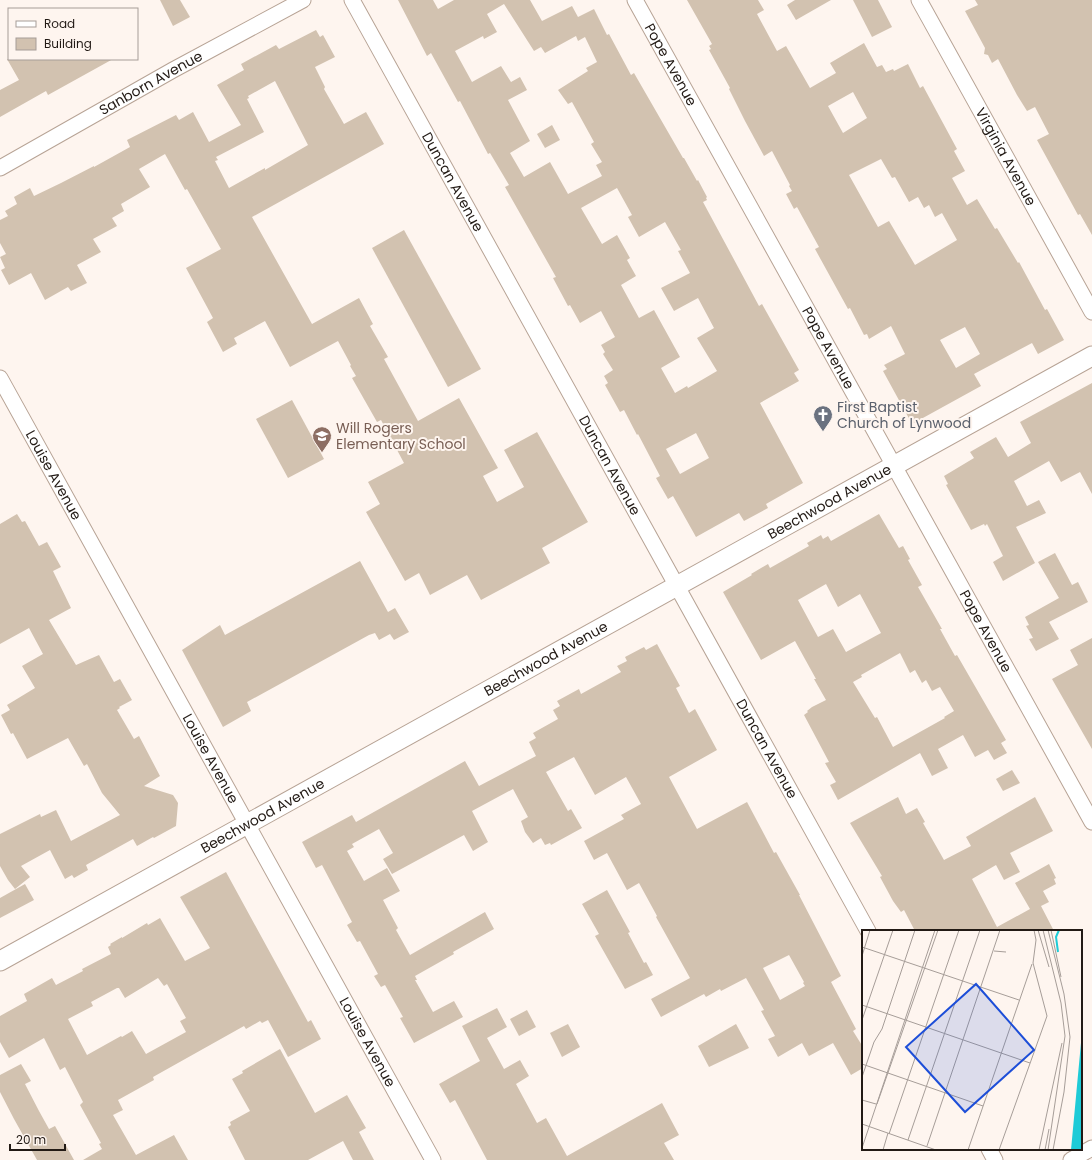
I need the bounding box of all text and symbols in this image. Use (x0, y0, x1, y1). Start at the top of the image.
legend (8, 8, 138, 60)
text: Road (44, 15, 75, 32)
street label: Pope Avenue (640, 20, 702, 110)
text: Building (44, 35, 92, 52)
street label: Sanborn Avenue (95, 46, 206, 120)
street label: Virginia Avenue (971, 104, 1041, 209)
street label: Duncan Avenue (417, 128, 489, 236)
street label: Pope Avenue (797, 303, 860, 393)
place label: First Baptist Church of Lynwood (837, 397, 971, 433)
church icon: First Baptist Church of Lynwood (812, 404, 834, 432)
street label: Duncan Avenue (574, 412, 646, 519)
place label: Will Rogers Elementary School (336, 418, 466, 454)
school or university icon: Will Rogers Elementary School (311, 425, 333, 453)
street label: Louise Avenue (21, 427, 87, 524)
street label: Beechwood Avenue (764, 459, 895, 544)
street label: Pope Avenue (955, 586, 1017, 676)
street label: Beechwood Avenue (480, 616, 612, 701)
street label: Duncan Avenue (731, 695, 803, 802)
street label: Louise Avenue (178, 710, 244, 807)
street label: Beechwood Avenue (197, 773, 328, 858)
inset map (862, 930, 1082, 1150)
street label: Louise Avenue (335, 994, 401, 1091)
scale bar (10, 1126, 65, 1152)
text: 20 m (16, 1131, 46, 1148)

